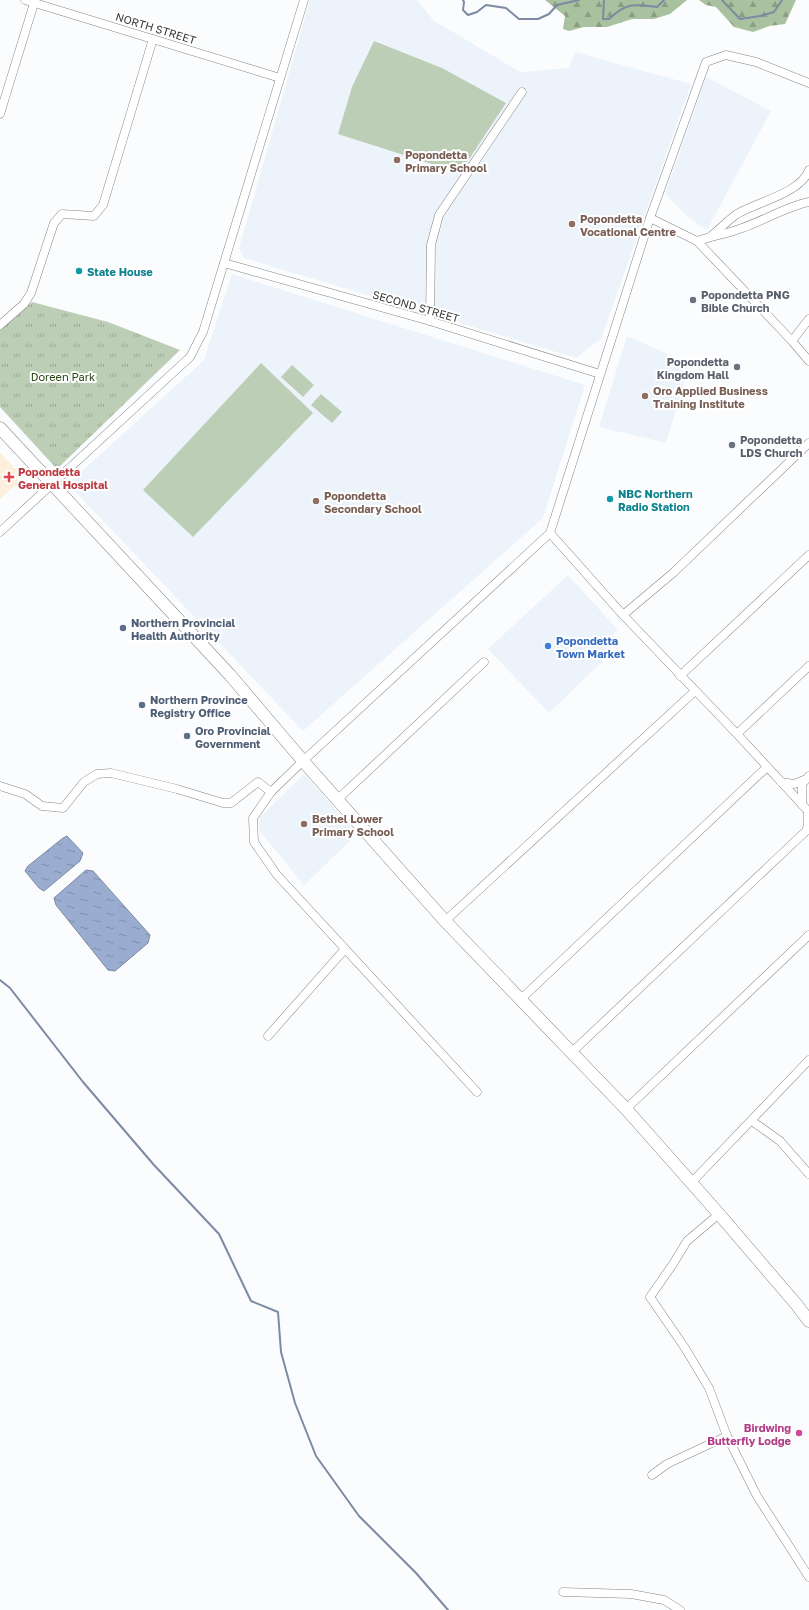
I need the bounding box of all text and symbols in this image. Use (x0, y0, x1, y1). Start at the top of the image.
street label: NORTH STREET (114, 10, 198, 46)
place label: Popondetta Primary School (405, 148, 487, 174)
marker: Popondetta Primary School (392, 155, 402, 165)
place label: Popondetta Vocational Centre (580, 212, 676, 238)
marker: Popondetta Vocational Centre (567, 219, 577, 229)
place label: State House (87, 265, 153, 278)
marker: State House (74, 266, 84, 276)
street label: SECOND STREET (371, 287, 461, 325)
place label: Popondetta PNG Bible Church (701, 288, 790, 314)
marker: Popondetta PNG Bible Church (688, 295, 698, 305)
place label: Popondetta Kingdom Hall (657, 355, 729, 381)
marker: Popondetta Kingdom Hall (732, 362, 742, 372)
park label: Doreen Park (31, 370, 95, 383)
place label: Oro Applied Business Training Institute (653, 384, 768, 410)
marker: Oro Applied Business Training Institute (640, 391, 650, 401)
place label: Popondetta LDS Church (740, 433, 803, 459)
marker: Popondetta LDS Church (727, 440, 737, 450)
place label: Popondetta General Hospital (18, 465, 108, 491)
marker: Popondetta General Hospital (3, 471, 15, 483)
place label: NBC Northern Radio Station (618, 487, 693, 513)
place label: Popondetta Secondary School (324, 489, 422, 515)
marker: NBC Northern Radio Station (605, 494, 615, 504)
marker: Popondetta Secondary School (311, 496, 321, 506)
place label: Northern Provincial Health Authority (131, 616, 236, 642)
marker: Northern Provincial Health Authority (118, 623, 128, 633)
place label: Popondetta Town Market (556, 634, 625, 660)
marker: Popondetta Town Market (543, 641, 553, 651)
place label: Northern Province Registry Office (150, 693, 248, 719)
marker: Northern Province Registry Office (137, 700, 147, 710)
place label: Oro Provincial Government (195, 724, 271, 750)
marker: Oro Provincial Government (182, 731, 192, 741)
place label: Bethel Lower Primary School (312, 812, 394, 838)
marker: Bethel Lower Primary School (299, 819, 309, 829)
place label: Birdwing Butterfly Lodge (707, 1421, 791, 1447)
marker: Birdwing Butterfly Lodge (794, 1428, 804, 1438)

